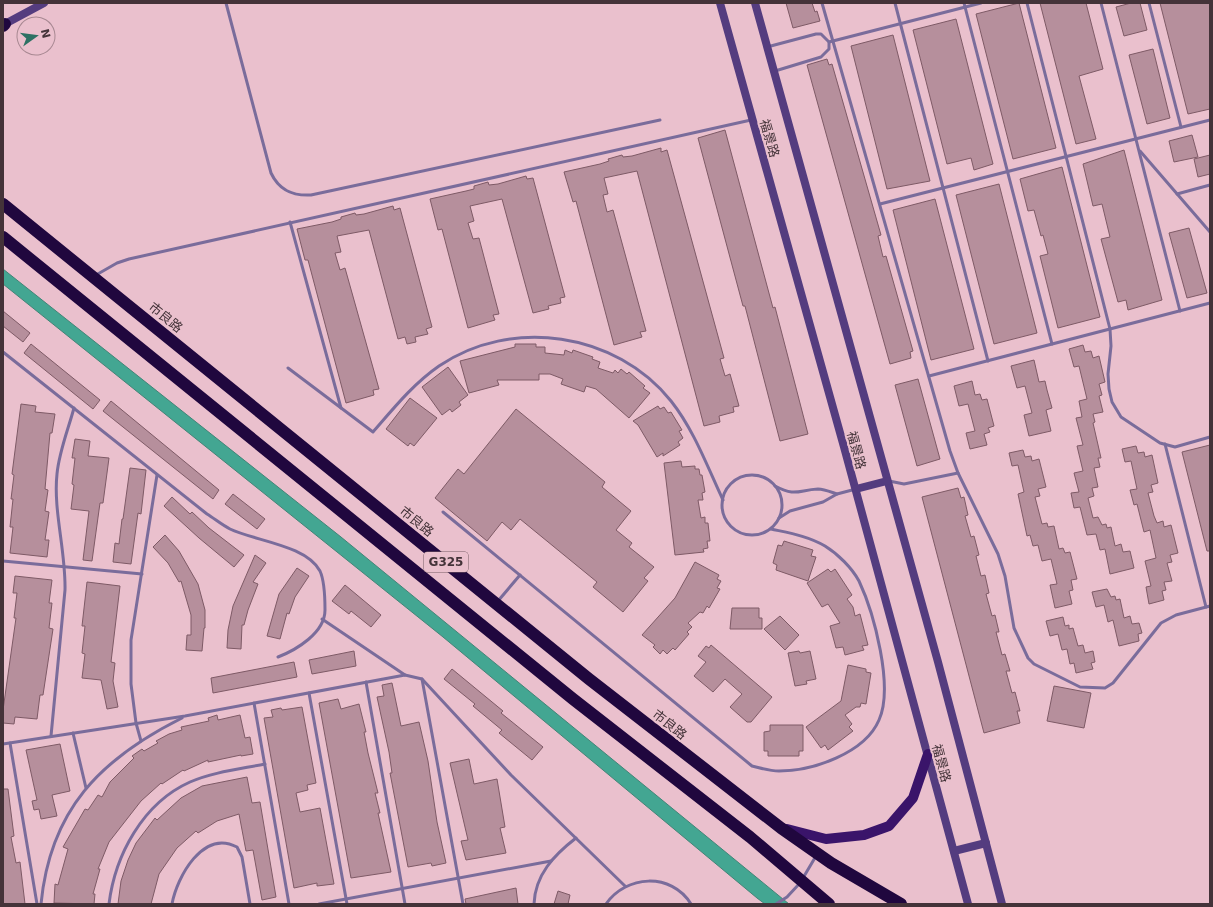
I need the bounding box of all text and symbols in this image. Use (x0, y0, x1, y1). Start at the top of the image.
north arrow (16, 16, 56, 56)
text: N (38, 28, 53, 40)
street label: 福景路 (757, 117, 782, 159)
street label: 市良路 (146, 299, 186, 335)
street label: 福景路 (844, 429, 869, 471)
street label: 市良路 (397, 503, 437, 539)
road number: G325 (424, 552, 468, 572)
street label: 市良路 (650, 706, 690, 742)
street label: 福景路 (929, 742, 954, 784)

